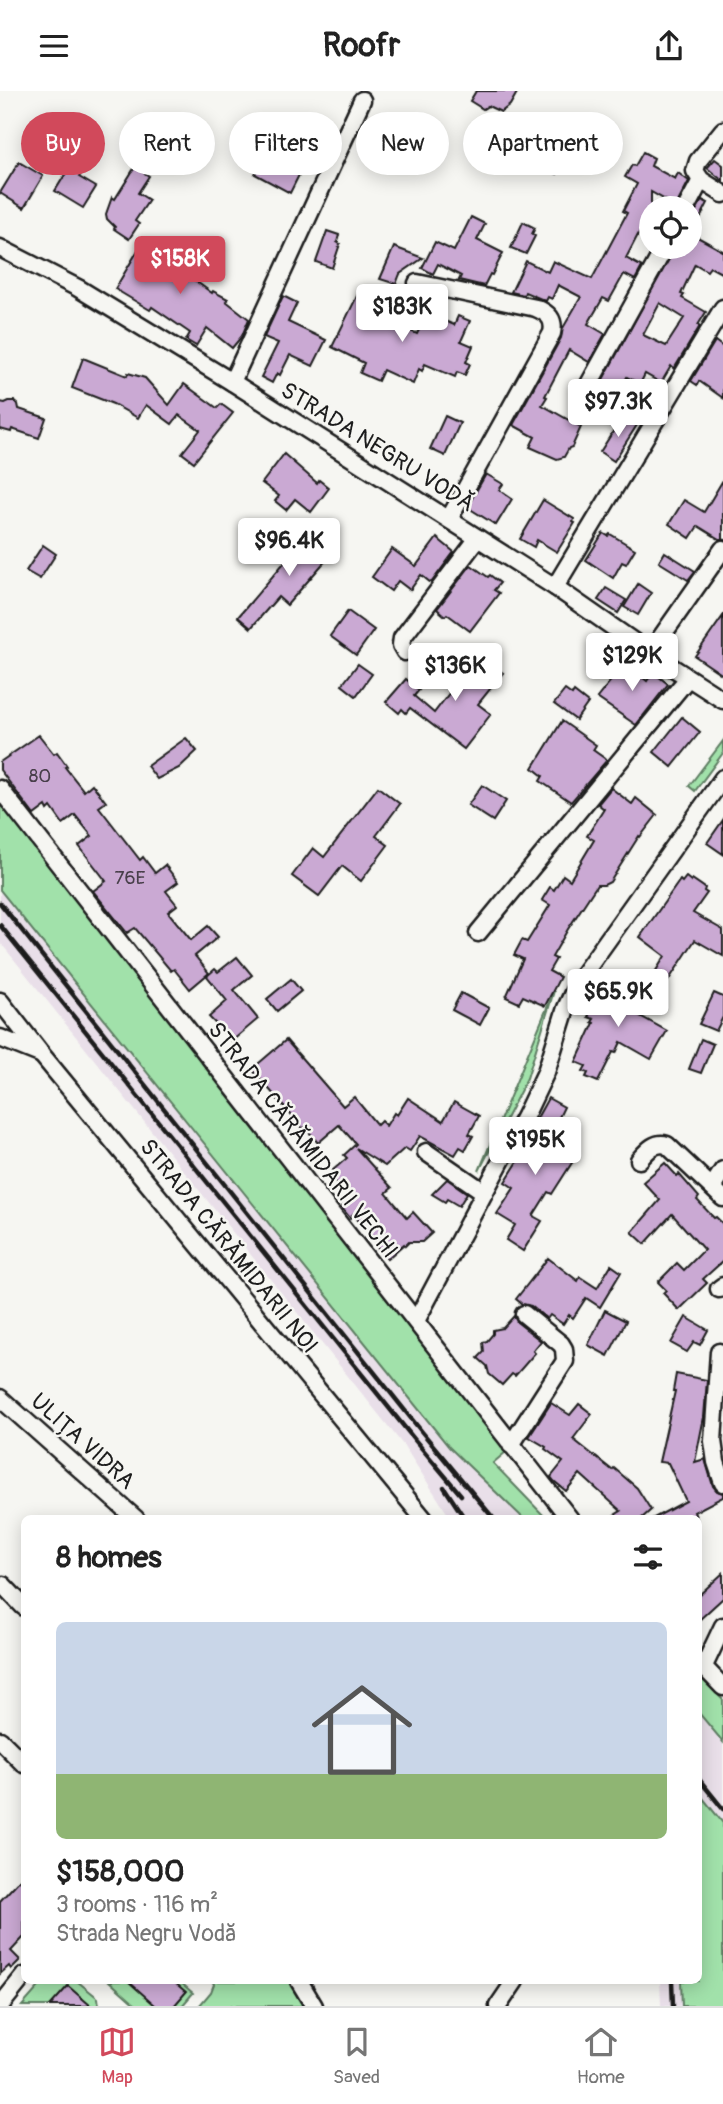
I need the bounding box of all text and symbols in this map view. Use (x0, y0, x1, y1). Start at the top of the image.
text: Roofr (323, 26, 400, 66)
icon: menu (35, 27, 73, 65)
icon: share (650, 27, 688, 65)
chip: Buy (21, 112, 105, 175)
chip: Rent (119, 112, 215, 175)
chip: Filters (229, 112, 342, 175)
chip: New (356, 112, 449, 175)
chip: Apartment (463, 112, 623, 175)
map controls (639, 196, 702, 259)
button: locate (639, 196, 702, 259)
pin: $158K (131, 237, 229, 296)
text: $158K (150, 244, 210, 273)
pin: $183K (353, 285, 451, 344)
text: $183K (372, 292, 432, 321)
street label: STRADA NEGRU VODĂ (276, 376, 480, 518)
pin: $97.3K (561, 379, 675, 439)
text: $97.3K (584, 387, 652, 416)
pin: $96.4K (232, 519, 346, 578)
text: $96.4K (254, 526, 324, 555)
pin: $129K (583, 633, 681, 693)
text: $129K (602, 641, 662, 670)
pin: $136K (406, 643, 504, 703)
text: $136K (424, 651, 486, 680)
house number: 80 (29, 764, 51, 788)
house number: 76E (115, 866, 146, 890)
pin: $65.9K (561, 969, 675, 1029)
text: $65.9K (583, 977, 653, 1006)
street label: STRADA CĂRĂMIDARII VECHI (202, 1016, 404, 1264)
pin: $195K (486, 1117, 584, 1177)
text: $195K (505, 1125, 565, 1154)
street label: STRADA CĂRĂMIDARII NOI (134, 1133, 324, 1359)
street label: ULIȚA VIDRA (25, 1387, 141, 1495)
icon: filters (629, 1538, 667, 1576)
text: 8 homes (56, 1539, 162, 1576)
icon: home (299, 1667, 425, 1793)
text: $158,000 (56, 1853, 184, 1890)
text: 3 rooms · 116 m² (56, 1890, 218, 1919)
text: Strada Negru Vodă (56, 1919, 237, 1948)
tab: Map (98, 2023, 136, 2089)
tab: Saved (333, 2023, 380, 2089)
tab: Home (577, 2023, 625, 2089)

